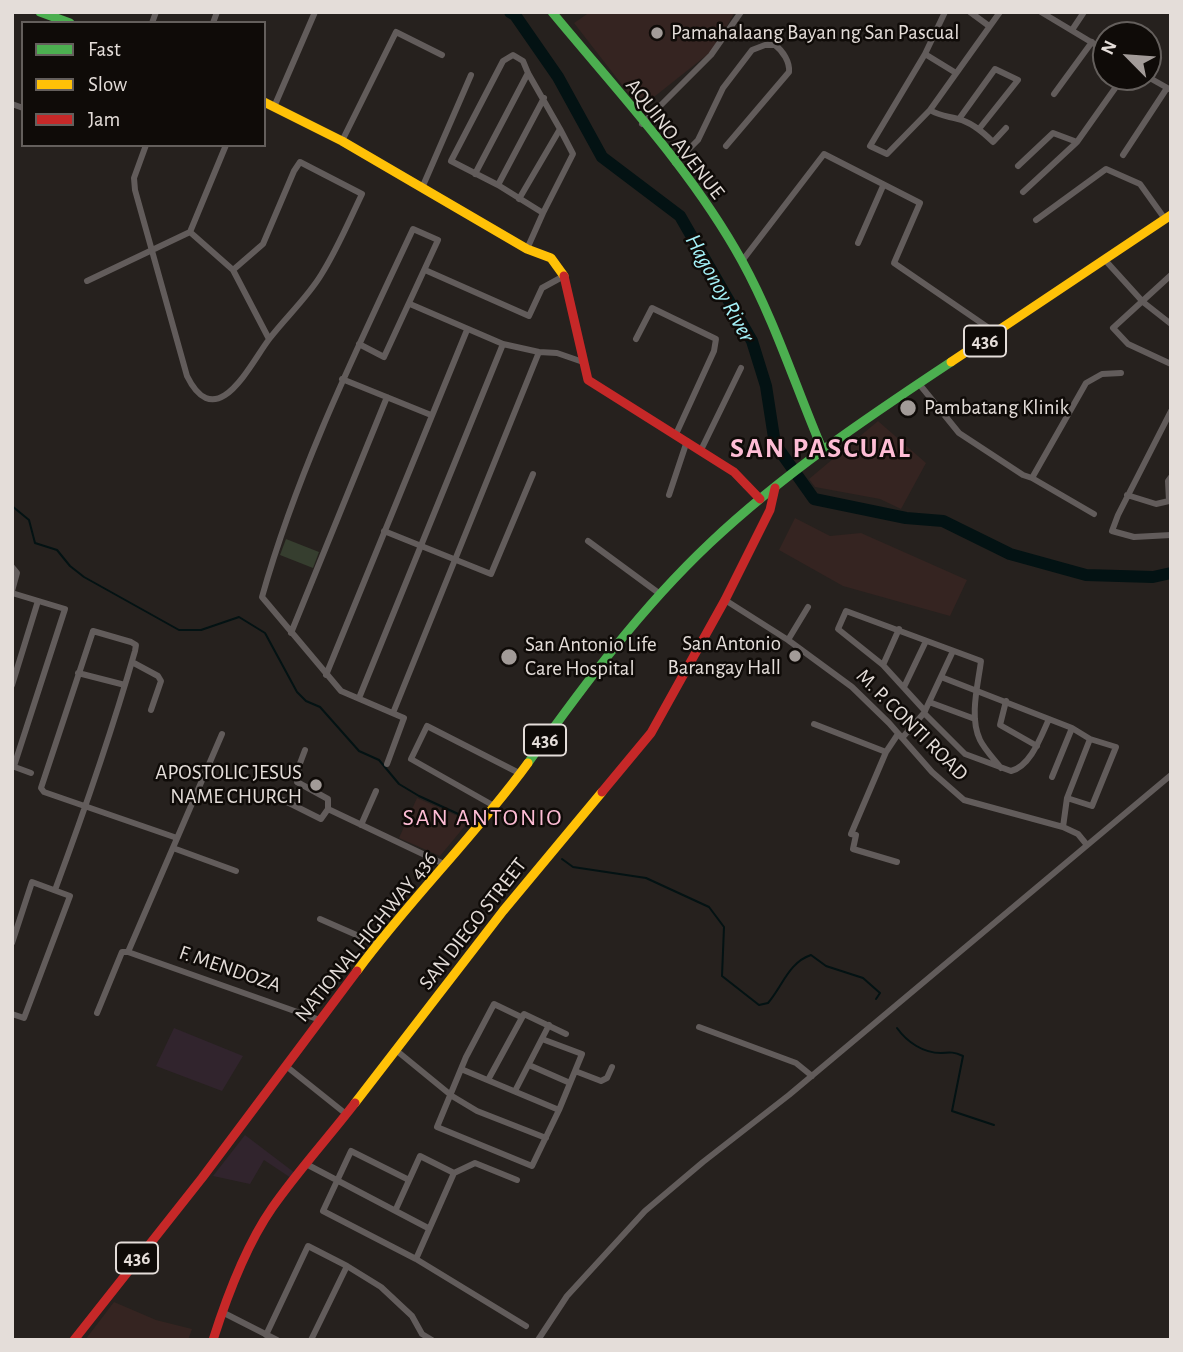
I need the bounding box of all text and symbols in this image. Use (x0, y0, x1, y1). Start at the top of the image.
place label: Pamahalaang Bayan ng San Pascual (671, 20, 959, 46)
legend (21, 21, 266, 147)
north arrow (1092, 21, 1162, 91)
marker: Pamahalaang Bayan ng San Pascual (649, 25, 665, 41)
text: N (1098, 38, 1121, 58)
text: Fast (88, 39, 121, 60)
text: Slow (88, 74, 127, 95)
street label: AQUINO AVENUE (620, 74, 730, 204)
text: Jam (88, 109, 120, 130)
water label: Hagonoy River (679, 229, 761, 347)
road number: 436 (964, 326, 1006, 356)
place label: Pambatang Klinik (924, 395, 1069, 421)
marker: Pambatang Klinik (898, 398, 918, 418)
district label: SAN PASCUAL (731, 432, 911, 466)
place label: San Antonio Barangay Hall (667, 631, 781, 681)
place label: San Antonio Life Care Hospital (525, 632, 657, 682)
marker: San Antonio Life Care Hospital (499, 647, 519, 667)
marker: San Antonio Barangay Hall (787, 648, 803, 664)
street label: M. P. CONTI ROAD (851, 664, 973, 786)
road number: 436 (524, 724, 566, 755)
place label: APOSTOLIC JESUS NAME CHURCH (155, 760, 302, 810)
marker: APOSTOLIC JESUS NAME CHURCH (308, 777, 324, 793)
district label: SAN ANTONIO (404, 804, 562, 832)
street label: NATIONAL HIGHWAY 436 (290, 847, 442, 1027)
street label: SAN DIEGO STREET (414, 853, 532, 995)
street label: F. MENDOZA (176, 940, 284, 998)
road number: 436 (116, 1242, 158, 1274)

